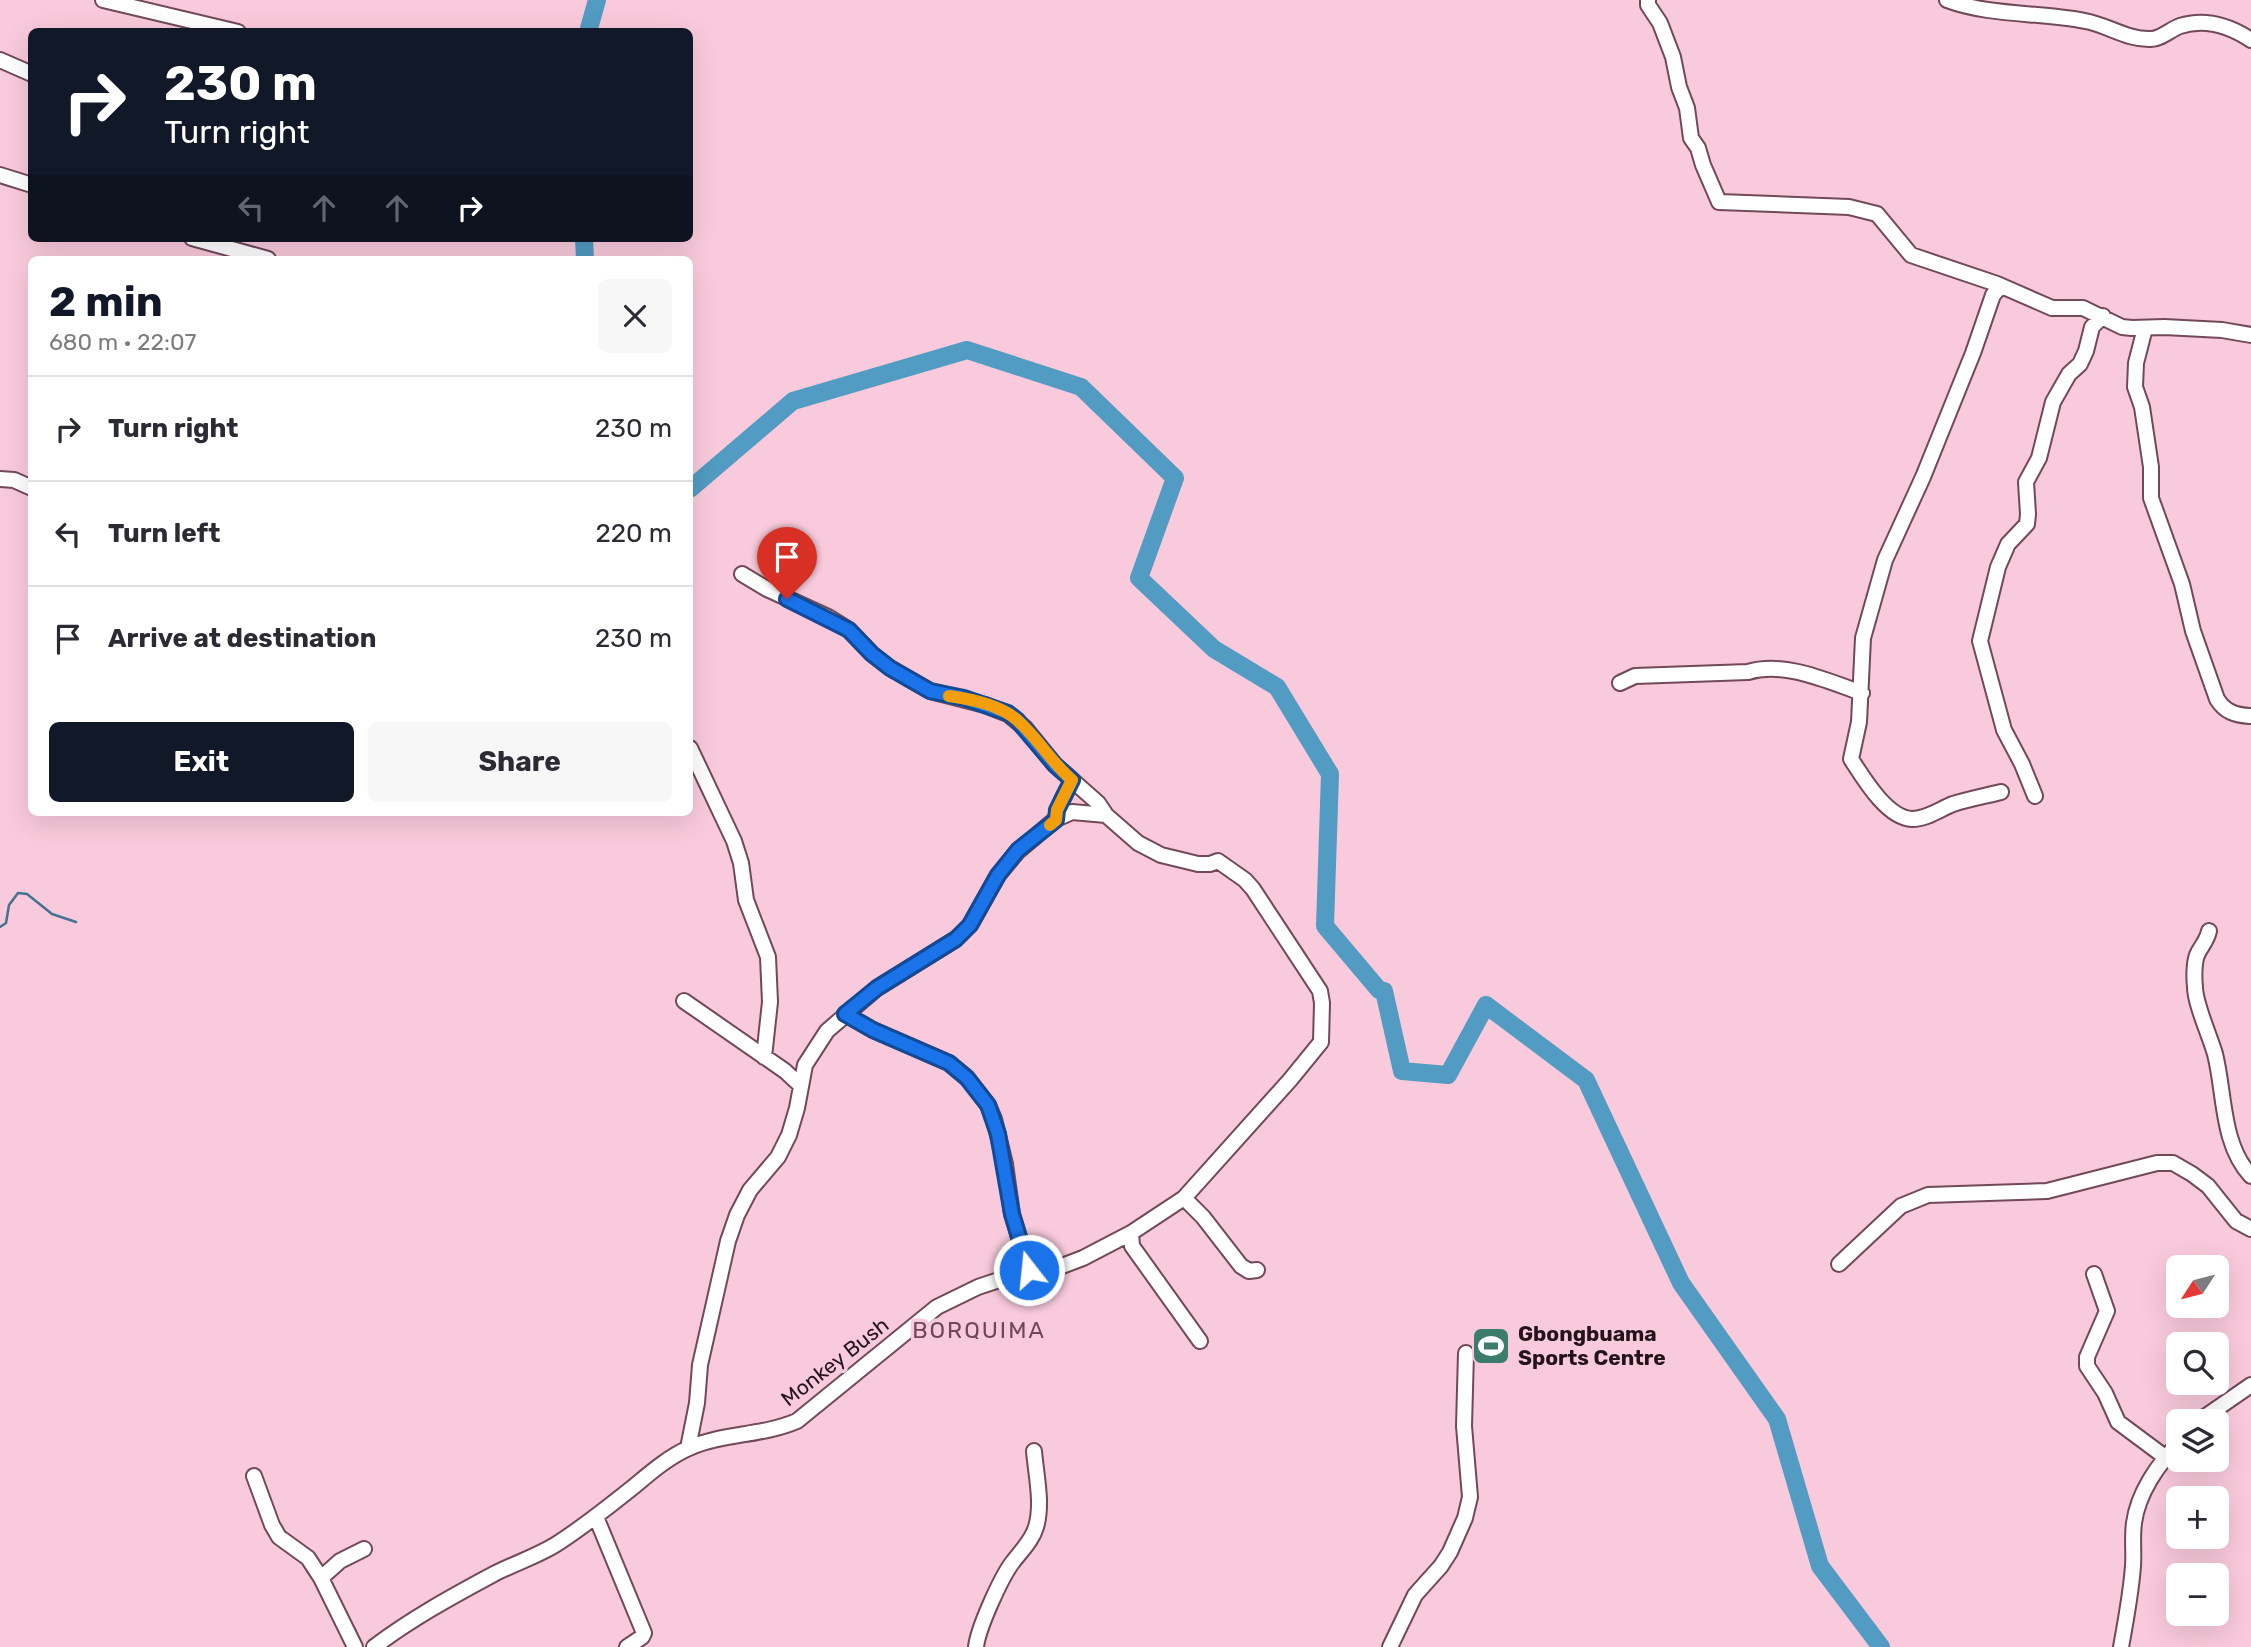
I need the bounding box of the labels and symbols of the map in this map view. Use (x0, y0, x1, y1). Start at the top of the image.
pin (757, 527, 817, 599)
position arrow (992, 1233, 1066, 1307)
north arrow (2166, 1255, 2230, 1318)
street label: Monkey Bush (776, 1312, 893, 1411)
district label: BORQUIMA (912, 1316, 1046, 1344)
place label: Gbongbuama Sports Centre (1518, 1321, 1666, 1370)
sports icon: Gbongbuama Sports Centre (1470, 1325, 1512, 1367)

